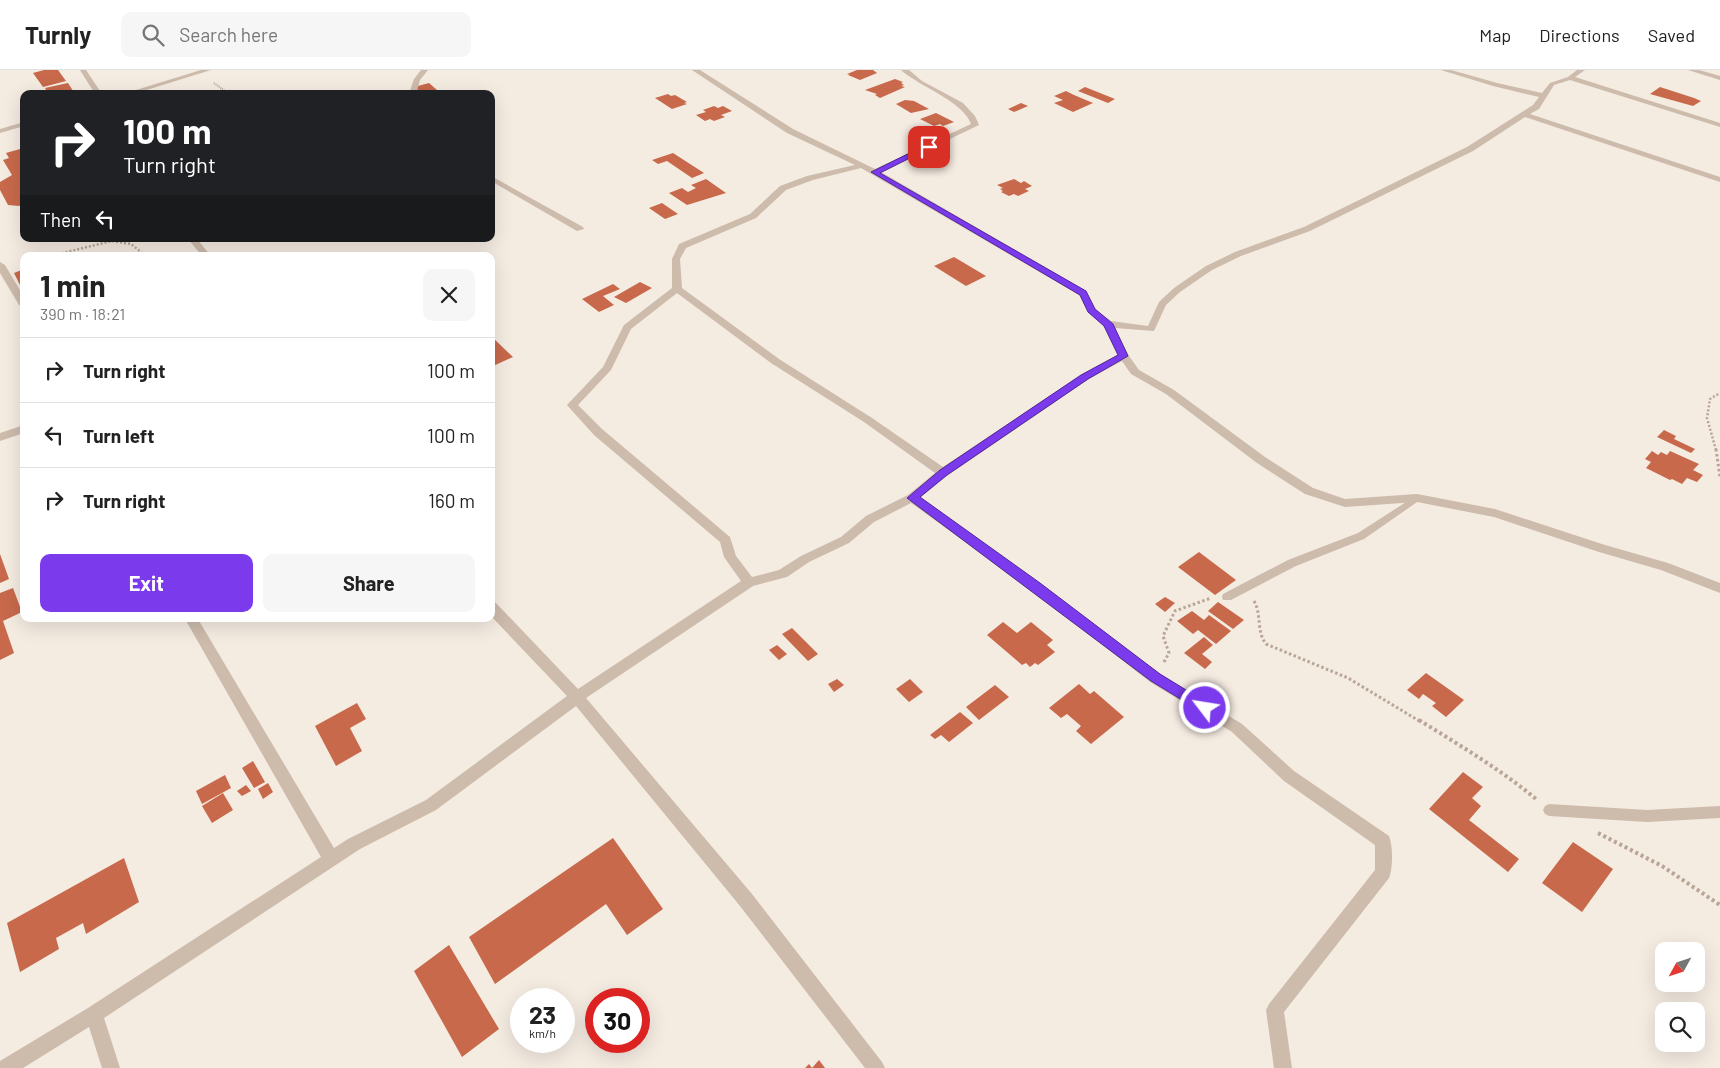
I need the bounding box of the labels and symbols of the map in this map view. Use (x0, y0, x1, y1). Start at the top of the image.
pin (908, 126, 950, 168)
position arrow (1178, 681, 1230, 733)
north arrow (1655, 942, 1705, 992)
speed limit sign: 30 (585, 988, 650, 1053)

